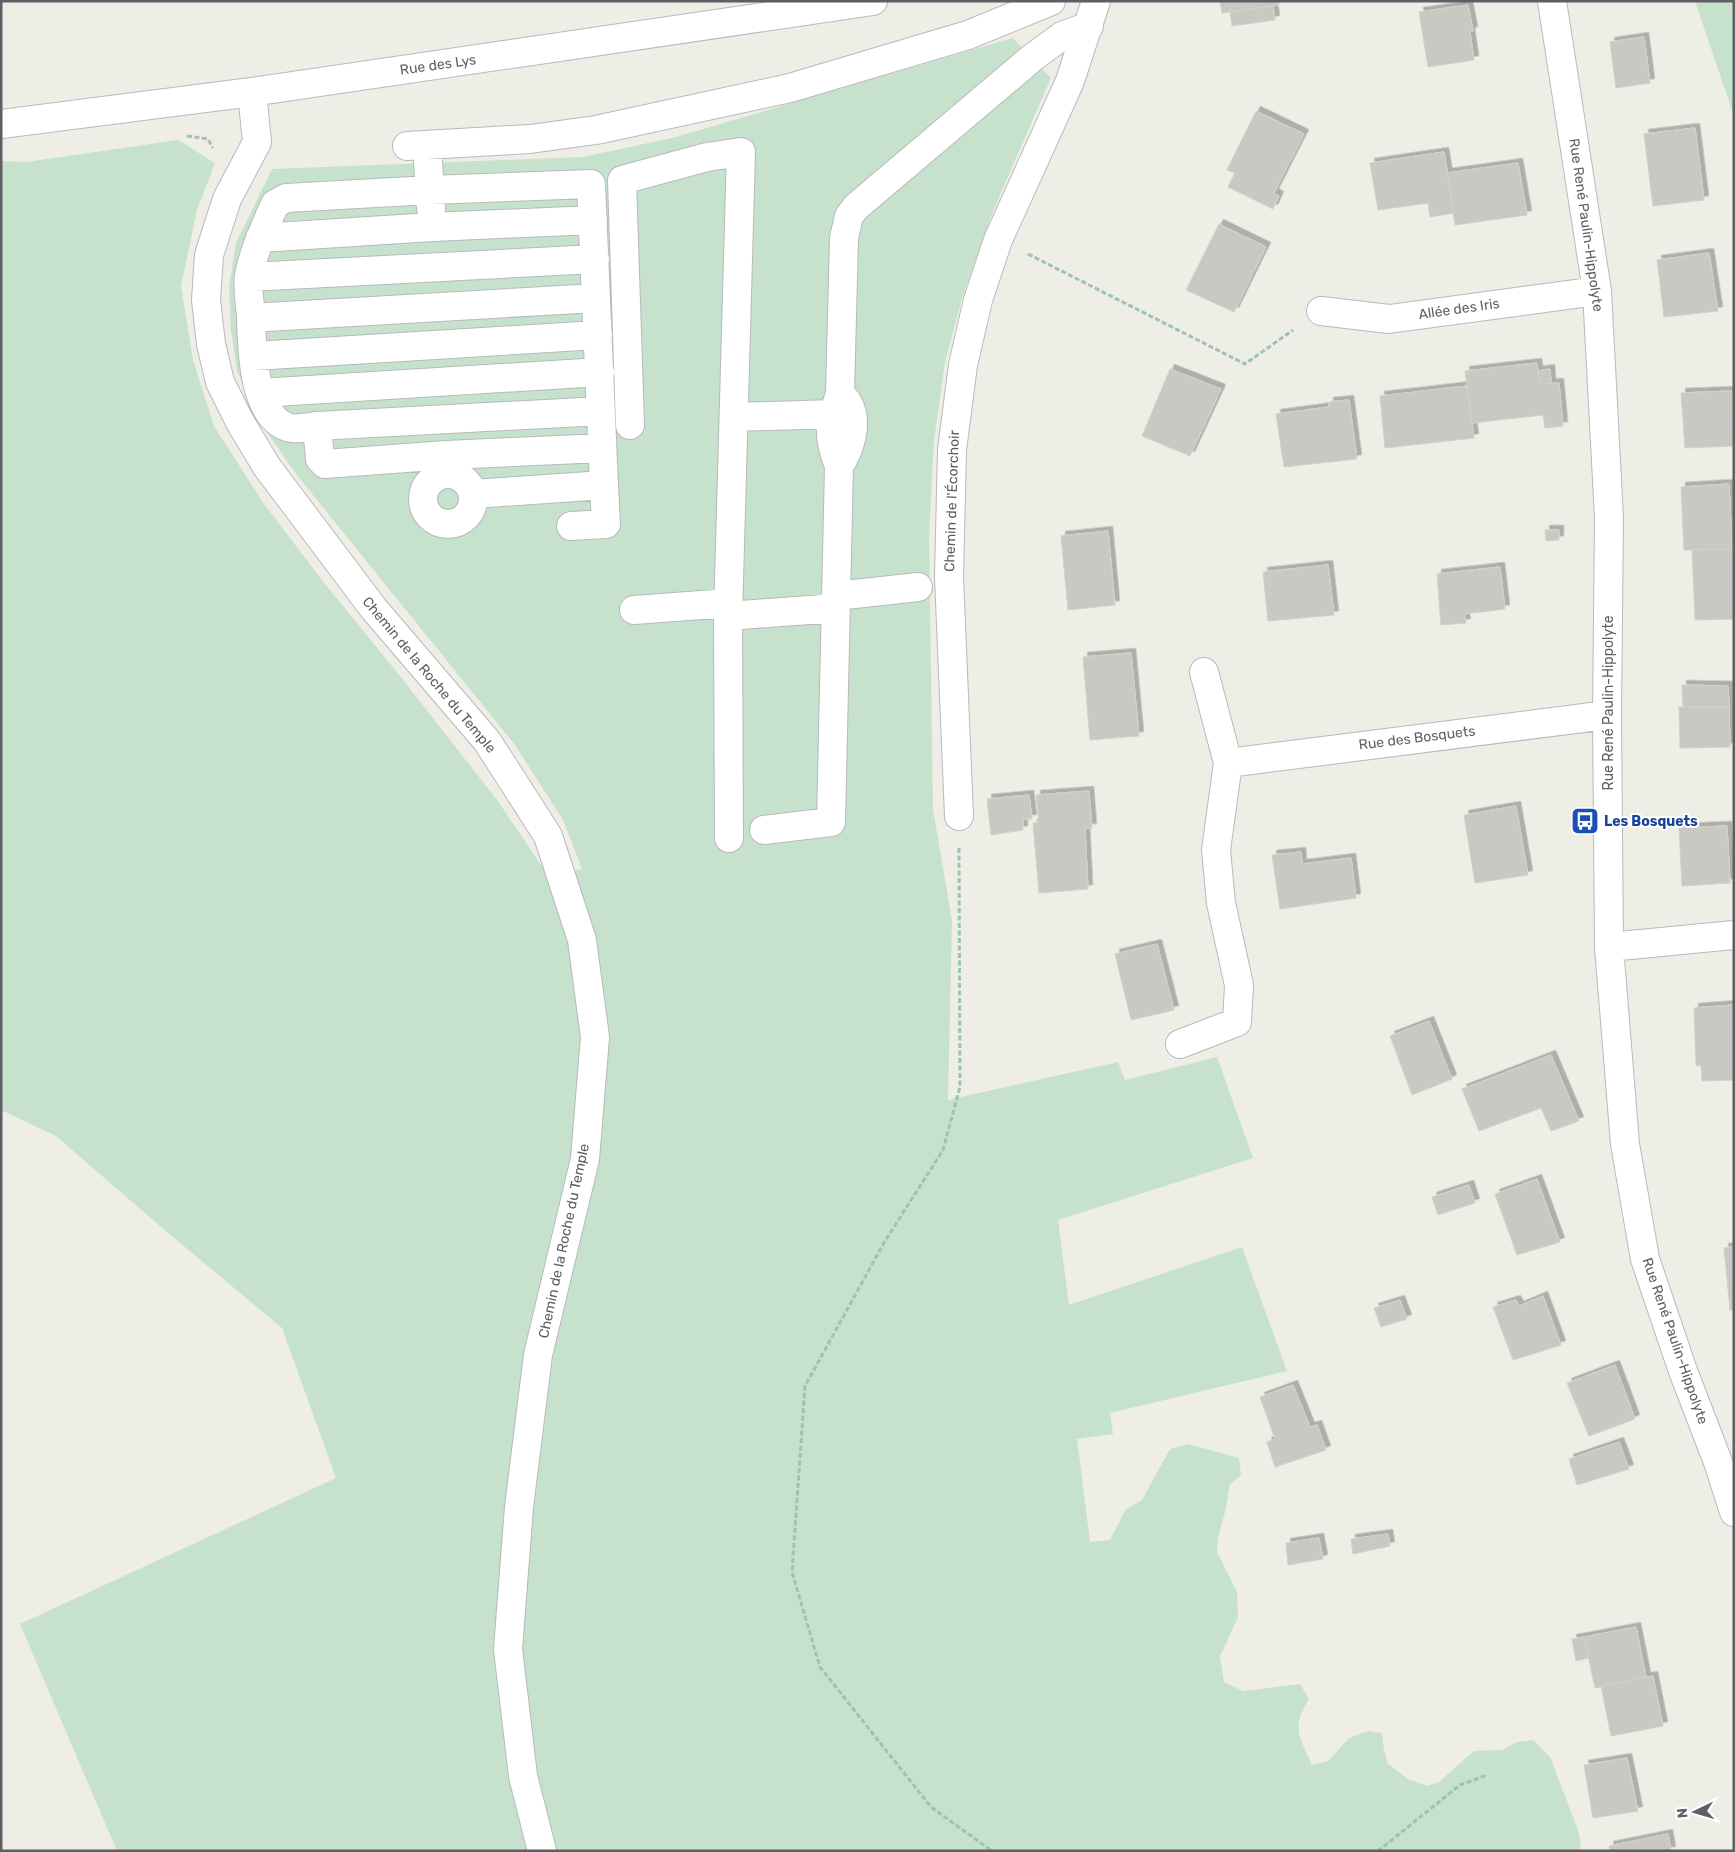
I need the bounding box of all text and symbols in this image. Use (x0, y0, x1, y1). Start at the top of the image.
street label: Rue des Lys (399, 51, 477, 79)
street label: Rue René Paulin-Hippolyte (1565, 137, 1607, 313)
street label: Allée des Iris (1417, 295, 1501, 323)
street label: Chemin de l'Écorchoir (940, 429, 963, 572)
street label: Chemin de la Roche du Temple (359, 593, 499, 757)
street label: Rue René Paulin-Hippolyte (1600, 615, 1617, 791)
street label: Rue des Bosquets (1358, 722, 1476, 754)
bus stop icon: Les Bosquets (1570, 806, 1600, 836)
place label: Les Bosquets (1604, 813, 1698, 830)
street label: Chemin de la Roche du Temple (535, 1142, 593, 1340)
street label: Rue René Paulin-Hippolyte (1638, 1255, 1712, 1427)
north arrow (1670, 1787, 1720, 1837)
text: N (1674, 1807, 1691, 1819)

